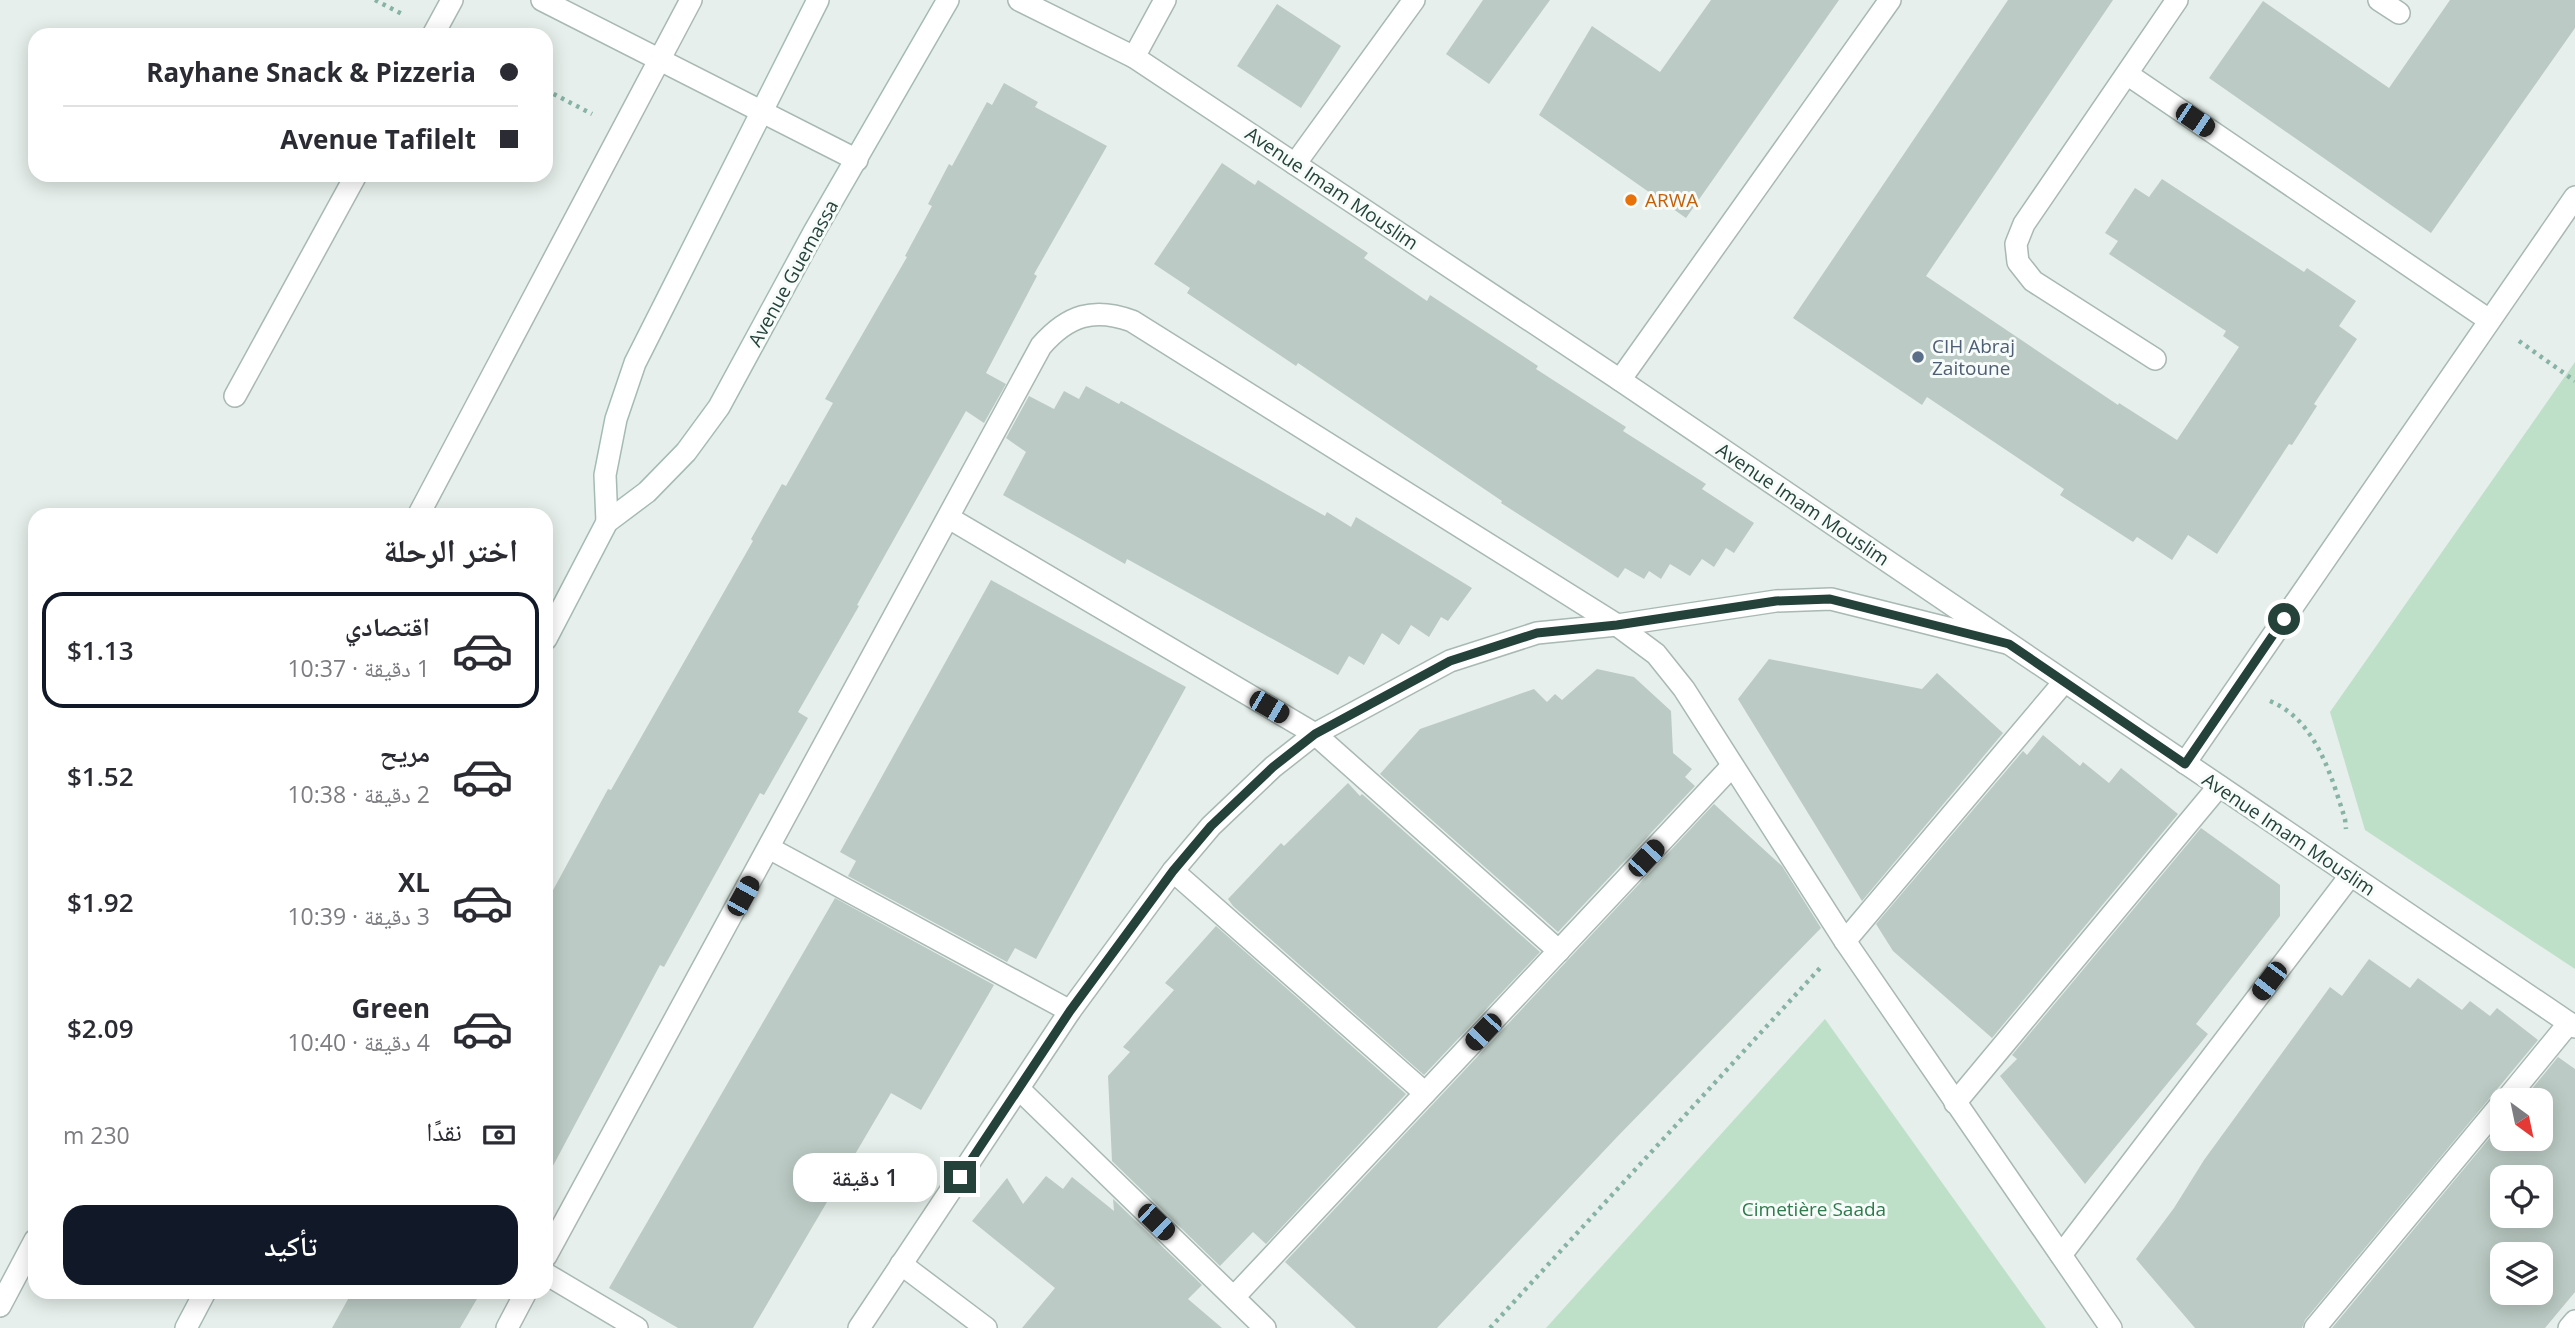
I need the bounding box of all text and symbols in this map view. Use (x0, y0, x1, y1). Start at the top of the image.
text: Rayhane Snack & Pizzeria (146, 54, 476, 90)
car (2172, 100, 2219, 140)
street label: Avenue Imam Mouslim (1240, 120, 1424, 256)
text: Avenue Tafilelt (280, 121, 476, 157)
place label: ARWA (1645, 187, 1698, 213)
marker: ARWA (1623, 192, 1639, 208)
street label: Avenue Guemassa (742, 195, 844, 351)
place label: CIH Abraj Zaitoune (1932, 333, 2015, 381)
marker: CIH Abraj Zaitoune (1910, 349, 1926, 365)
street label: Avenue Imam Mouslim (1711, 436, 1895, 572)
text: اختر الرحلة (383, 528, 518, 571)
route start (2268, 603, 2300, 635)
text: اقتصادي (345, 608, 430, 644)
icon: car (451, 619, 514, 682)
text: $1.13 (67, 632, 134, 668)
text: 1 دقيقة · 10:37 (287, 652, 430, 684)
car (1246, 687, 1293, 727)
text: مريح (380, 734, 430, 770)
icon: car (451, 745, 514, 808)
text: $1.52 (67, 758, 134, 794)
street label: Avenue Imam Mouslim (2197, 766, 2381, 902)
text: 2 دقيقة · 10:38 (287, 778, 430, 810)
car (1624, 835, 1669, 881)
text: XL (398, 864, 430, 900)
icon: car (451, 871, 514, 934)
car (724, 873, 763, 919)
text: $1.92 (67, 884, 134, 920)
text: 3 دقيقة · 10:39 (287, 900, 430, 932)
car (2248, 958, 2291, 1004)
text: Green (352, 990, 430, 1026)
icon: car (451, 997, 514, 1060)
car (1461, 1009, 1506, 1055)
text: $2.09 (67, 1010, 134, 1046)
text: 4 دقيقة · 10:40 (287, 1026, 430, 1058)
north arrow (2490, 1088, 2553, 1152)
map controls (2490, 1088, 2553, 1305)
text: نقدًا (426, 1113, 462, 1149)
icon: cash (480, 1116, 518, 1154)
text: 230 m (63, 1119, 130, 1151)
callout: 1 دقيقة (792, 1152, 936, 1202)
text: 1 دقيقة (832, 1161, 898, 1193)
route end (944, 1161, 976, 1193)
button: locate (2490, 1165, 2553, 1228)
park label: Cimetière Saada (1742, 1196, 1886, 1222)
car (1134, 1200, 1179, 1244)
button: تأكيد (63, 1205, 518, 1285)
button: layers (2490, 1242, 2553, 1305)

